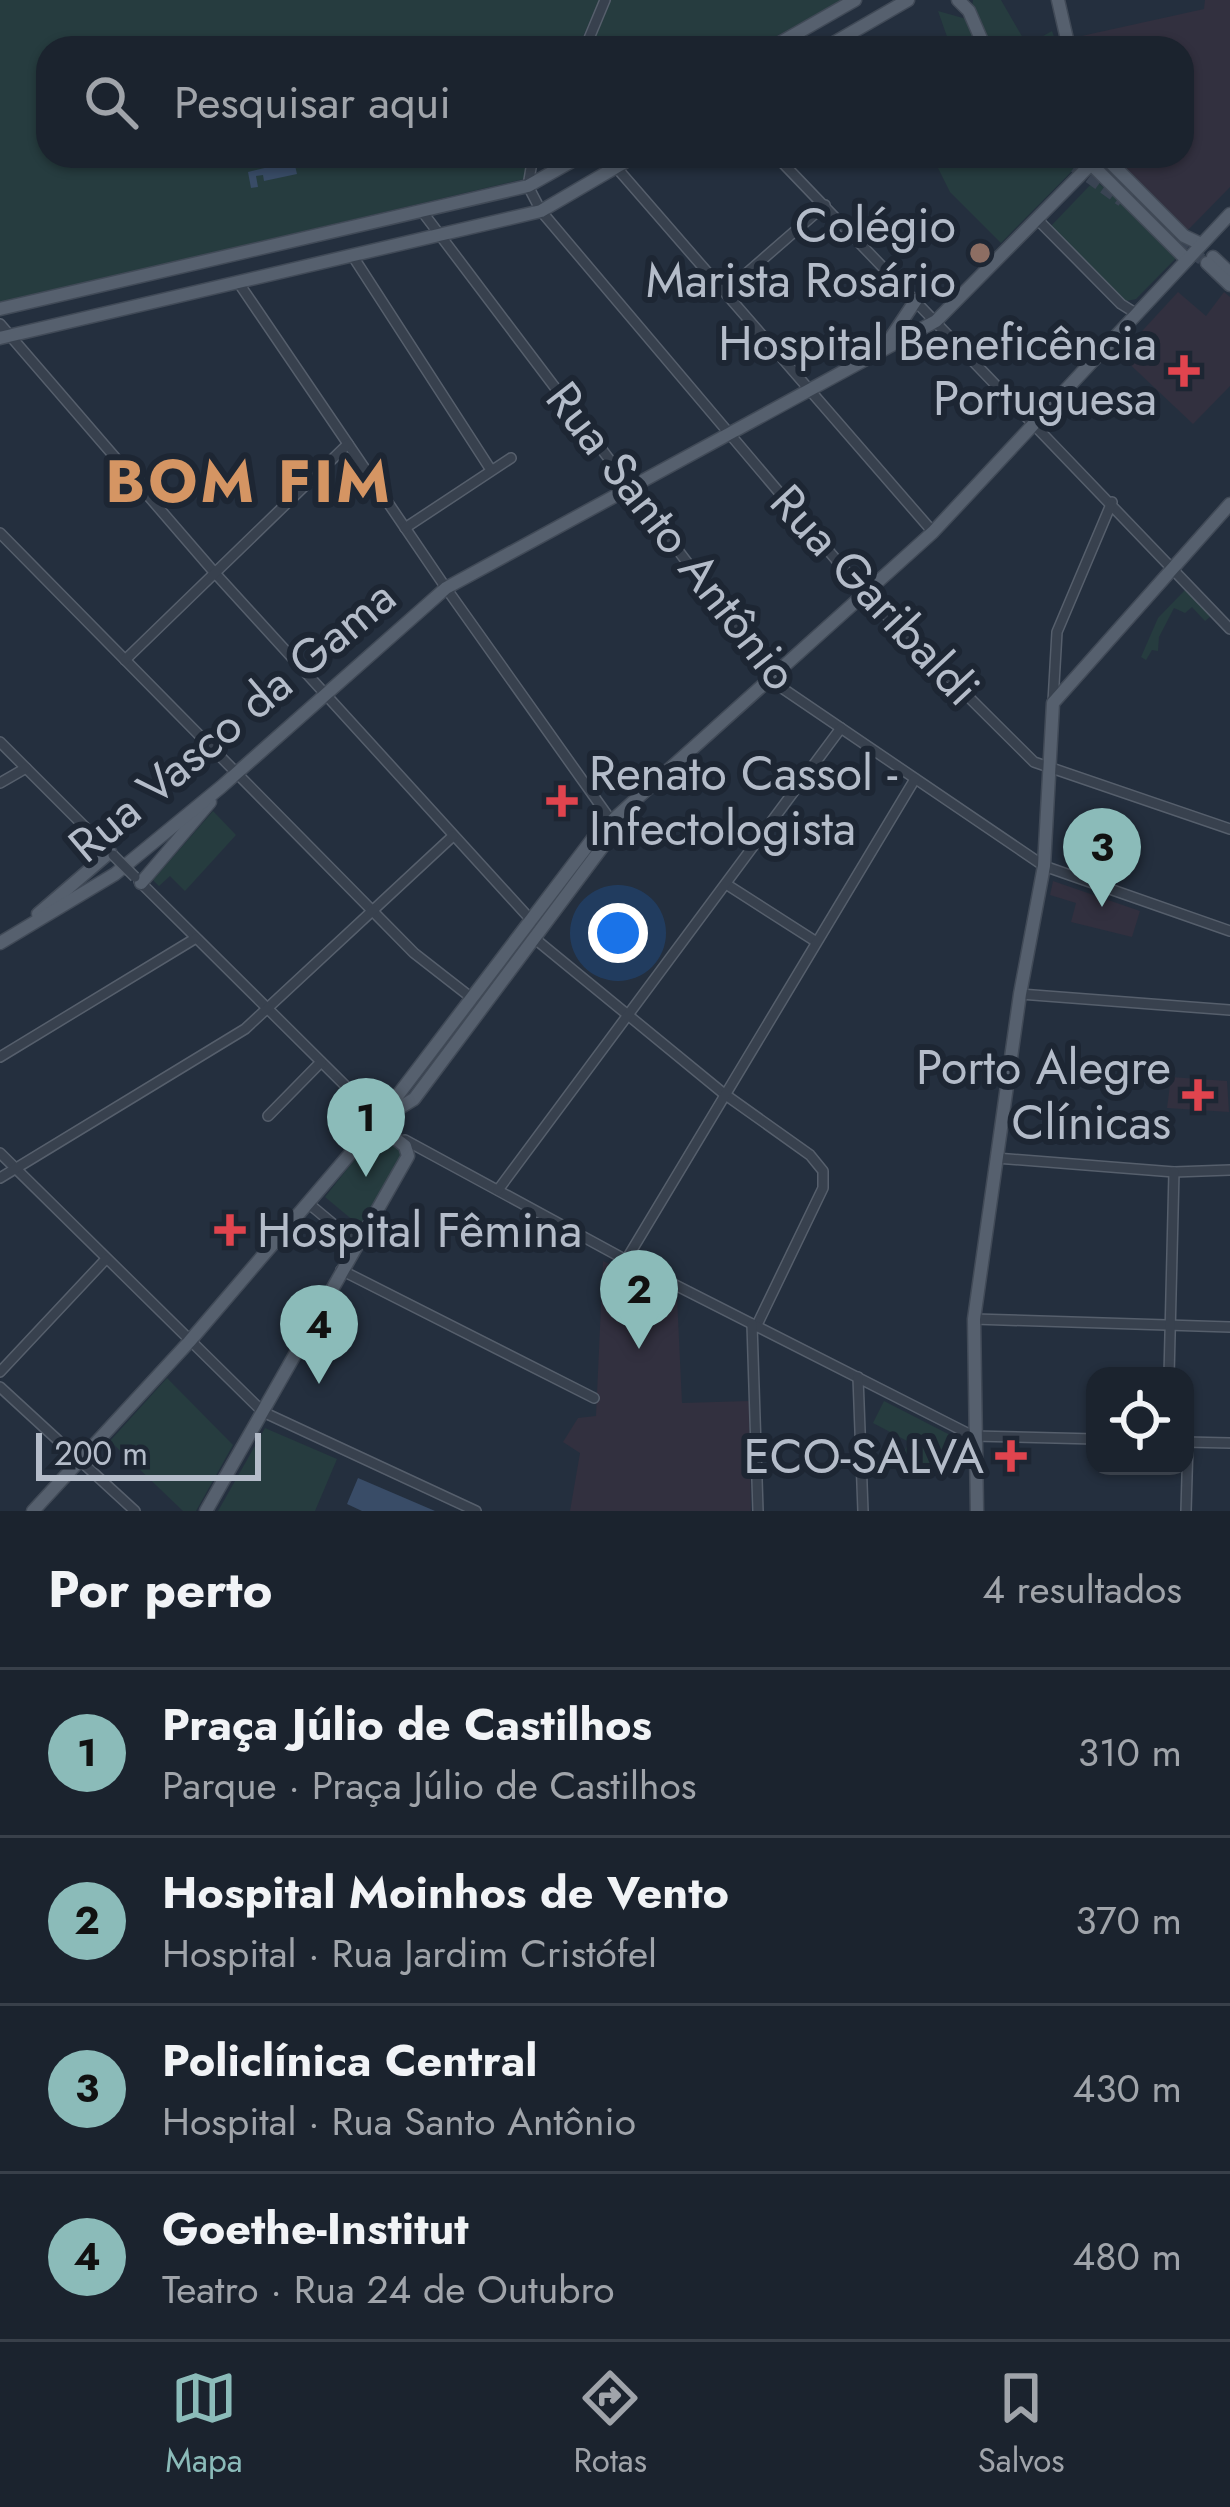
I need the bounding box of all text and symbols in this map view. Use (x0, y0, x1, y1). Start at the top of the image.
search box (36, 36, 1194, 168)
icon: search (78, 69, 144, 135)
text: Pesquisar aqui (174, 70, 451, 135)
place label: Colégio Marista Rosário (646, 191, 956, 315)
marker: Colégio Marista Rosário (967, 240, 993, 266)
place label: Hospital Beneficência Portuguesa (718, 309, 1157, 433)
marker: Hospital Beneficência Portuguesa (1168, 355, 1200, 387)
street label: Rua Santo Antônio (529, 367, 815, 705)
district label: BOM FIM (105, 438, 393, 525)
street label: Rua Garibaldi (754, 469, 996, 721)
street label: Rua Vasco da Gama (54, 563, 410, 879)
place label: Renato Cassol - Infectologista (589, 739, 897, 863)
marker: Renato Cassol - Infectologista (546, 785, 578, 817)
pin: 3 (1063, 808, 1141, 907)
your location (588, 903, 648, 963)
place label: Porto Alegre Clínicas (916, 1033, 1171, 1157)
pin: 1 (327, 1078, 405, 1177)
marker: Porto Alegre Clínicas (1182, 1079, 1214, 1111)
place label: Hospital Fêmina (257, 1196, 582, 1265)
marker: Hospital Fêmina (214, 1214, 246, 1246)
pin: 2 (600, 1250, 678, 1349)
pin: 4 (280, 1285, 358, 1384)
map controls (1086, 1367, 1194, 1475)
button: locate (1086, 1367, 1194, 1475)
place label: ECO-SALVA (743, 1422, 984, 1491)
scale bar (36, 1427, 261, 1480)
text: 200 m (54, 1430, 148, 1477)
marker: ECO-SALVA (995, 1440, 1027, 1472)
text: Por perto (48, 1552, 273, 1626)
text: 4 resultados (982, 1561, 1182, 1618)
text: Praça Júlio de Castilhos (162, 1692, 652, 1757)
text: 1 (77, 1724, 97, 1781)
text: 310 m (1078, 1724, 1182, 1781)
text: Parque · Praça Júlio de Castilhos (162, 1757, 697, 1814)
text: Hospital Moinhos de Vento (162, 1860, 729, 1925)
text: 2 (74, 1892, 100, 1949)
text: 370 m (1075, 1892, 1182, 1949)
text: Hospital · Rua Jardim Cristófel (162, 1925, 657, 1982)
text: Policlínica Central (162, 2028, 537, 2093)
text: 3 (75, 2060, 99, 2117)
text: 430 m (1072, 2060, 1182, 2117)
text: Hospital · Rua Santo Antônio (162, 2093, 636, 2150)
text: Goethe-Institut (162, 2196, 469, 2261)
text: 4 (73, 2228, 101, 2285)
text: 480 m (1072, 2228, 1182, 2285)
text: Teatro · Rua 24 de Outubro (162, 2261, 614, 2318)
tab: Mapa (165, 2365, 243, 2484)
tab: Rotas (573, 2365, 647, 2484)
tab: Salvos (978, 2365, 1065, 2484)

